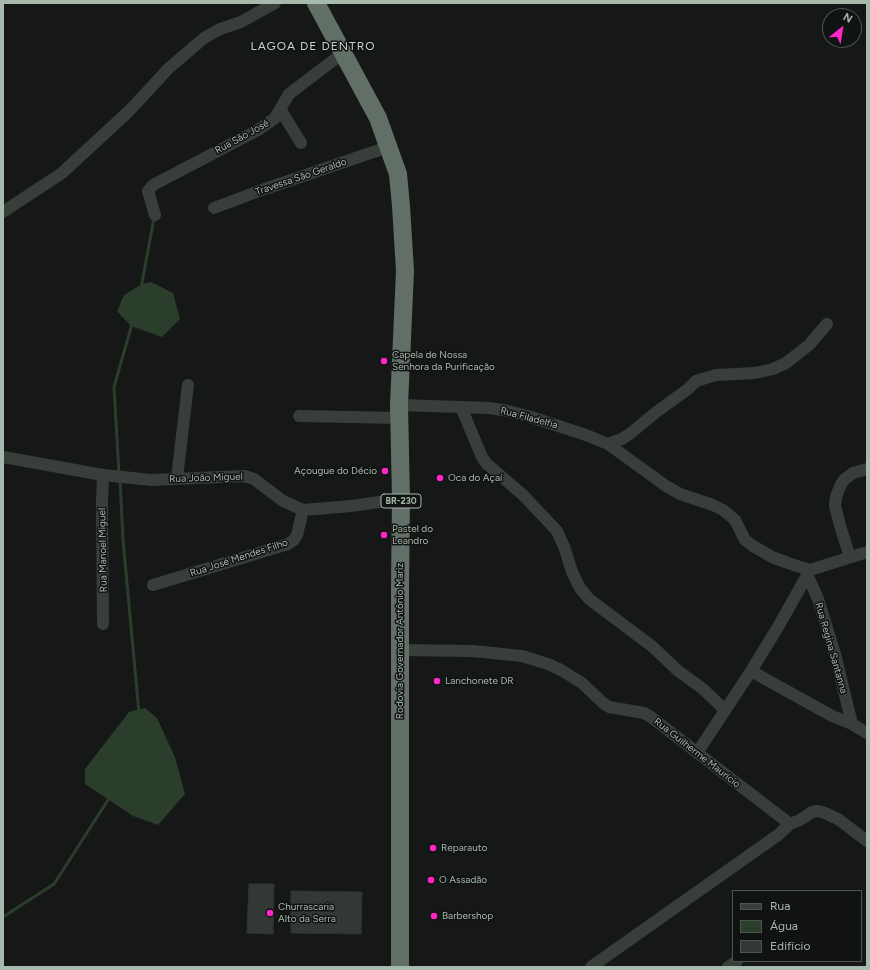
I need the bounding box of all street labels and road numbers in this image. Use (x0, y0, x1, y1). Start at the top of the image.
street label: Rua São José (213, 117, 271, 157)
street label: Travessa São Geraldo (254, 156, 348, 198)
street label: Rua Filadelfia (499, 405, 559, 431)
street label: Rua João Miguel (169, 471, 243, 485)
road number: BR-230 (381, 494, 421, 508)
street label: Rua Manoel Miguel (96, 508, 110, 592)
street label: Rua José Mendes Filho (189, 536, 289, 580)
street label: Rodovia Governador Antônio Mariz (394, 563, 406, 719)
street label: Rua Regina Santanna (812, 601, 850, 695)
street label: Rua Guilherme Maurício (651, 716, 743, 790)

